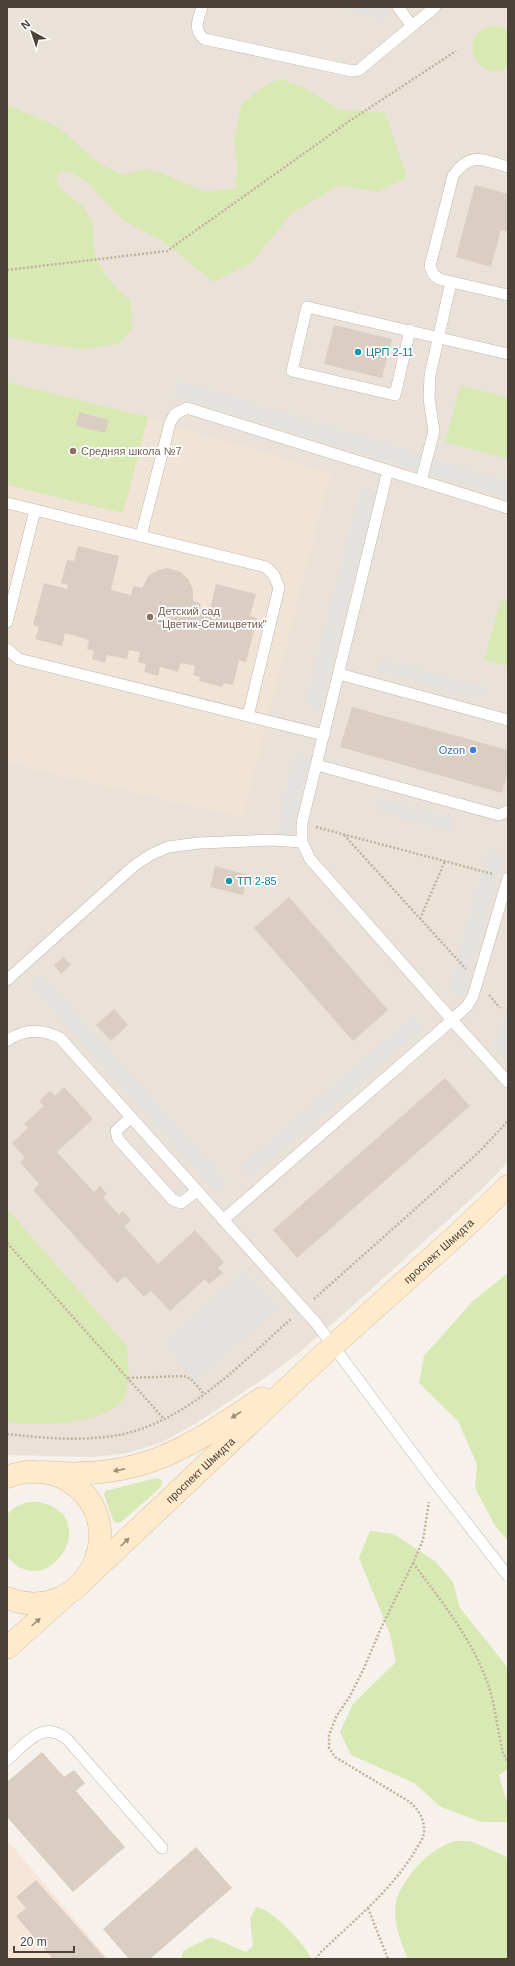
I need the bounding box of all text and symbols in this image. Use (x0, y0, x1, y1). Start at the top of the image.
north arrow (12, 12, 52, 52)
text: N (19, 17, 33, 31)
place label: ЦРП 2-11 (366, 346, 414, 358)
marker: ЦРП 2-11 (353, 347, 363, 357)
place label: Средняя школа №7 (81, 445, 182, 457)
marker: Средняя школа №7 (68, 446, 78, 456)
place label: Детский сад "Цветик-Семицветик" (158, 605, 267, 630)
marker: Детский сад "Цветик-Семицветик" (145, 612, 155, 622)
place label: Ozon (439, 744, 465, 756)
marker: Ozon (468, 745, 478, 755)
place label: ТП 2-85 (237, 875, 277, 887)
marker: ТП 2-85 (224, 876, 234, 886)
street label: проспект Шмидта (401, 1216, 477, 1286)
one-way arrow (230, 1412, 242, 1419)
street label: проспект Шмидта (163, 1434, 238, 1506)
one-way arrow (113, 1467, 125, 1473)
one-way arrow (120, 1537, 130, 1547)
one-way arrow (31, 1617, 41, 1627)
scale bar (14, 1928, 74, 1954)
text: 20 m (20, 1935, 47, 1949)

